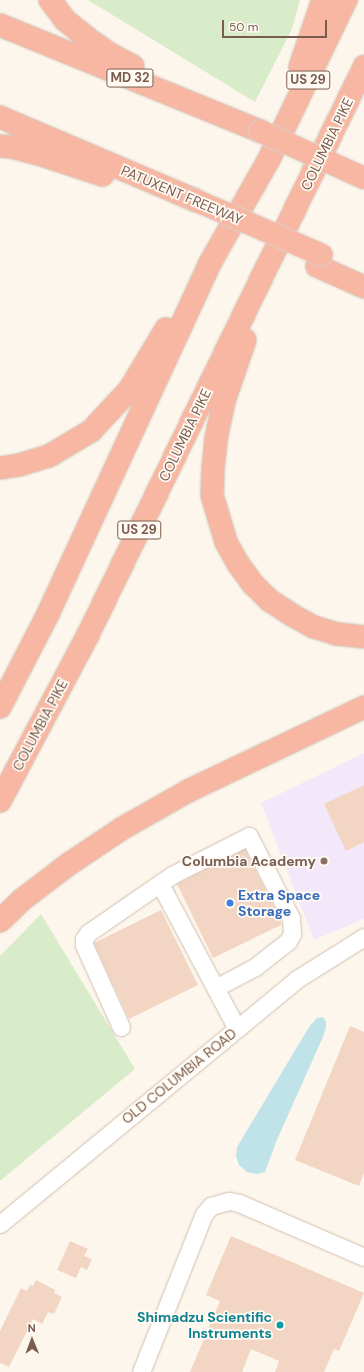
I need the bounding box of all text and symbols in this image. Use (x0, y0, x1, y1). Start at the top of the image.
scale bar (224, 12, 329, 38)
text: 50 m (229, 19, 258, 35)
road number: MD 32 (106, 67, 154, 89)
road number: US 29 (286, 69, 330, 91)
street label: COLUMBIA PIKE (297, 95, 357, 193)
street label: PATUXENT FREEWAY (119, 162, 245, 228)
street label: COLUMBIA PIKE (155, 386, 215, 484)
road number: US 29 (117, 519, 161, 541)
street label: COLUMBIA PIKE (9, 676, 71, 774)
place label: Columbia Academy (182, 853, 316, 869)
marker: Columbia Academy (319, 856, 329, 866)
place label: Extra Space Storage (238, 887, 320, 920)
marker: Extra Space Storage (225, 898, 235, 908)
street label: OLD COLUMBIA ROAD (118, 1025, 240, 1127)
place label: Shimadzu Scientific Instruments (137, 1309, 272, 1342)
north arrow (12, 1320, 52, 1360)
marker: Shimadzu Scientific Instruments (275, 1320, 285, 1330)
text: N (28, 1321, 36, 1335)

